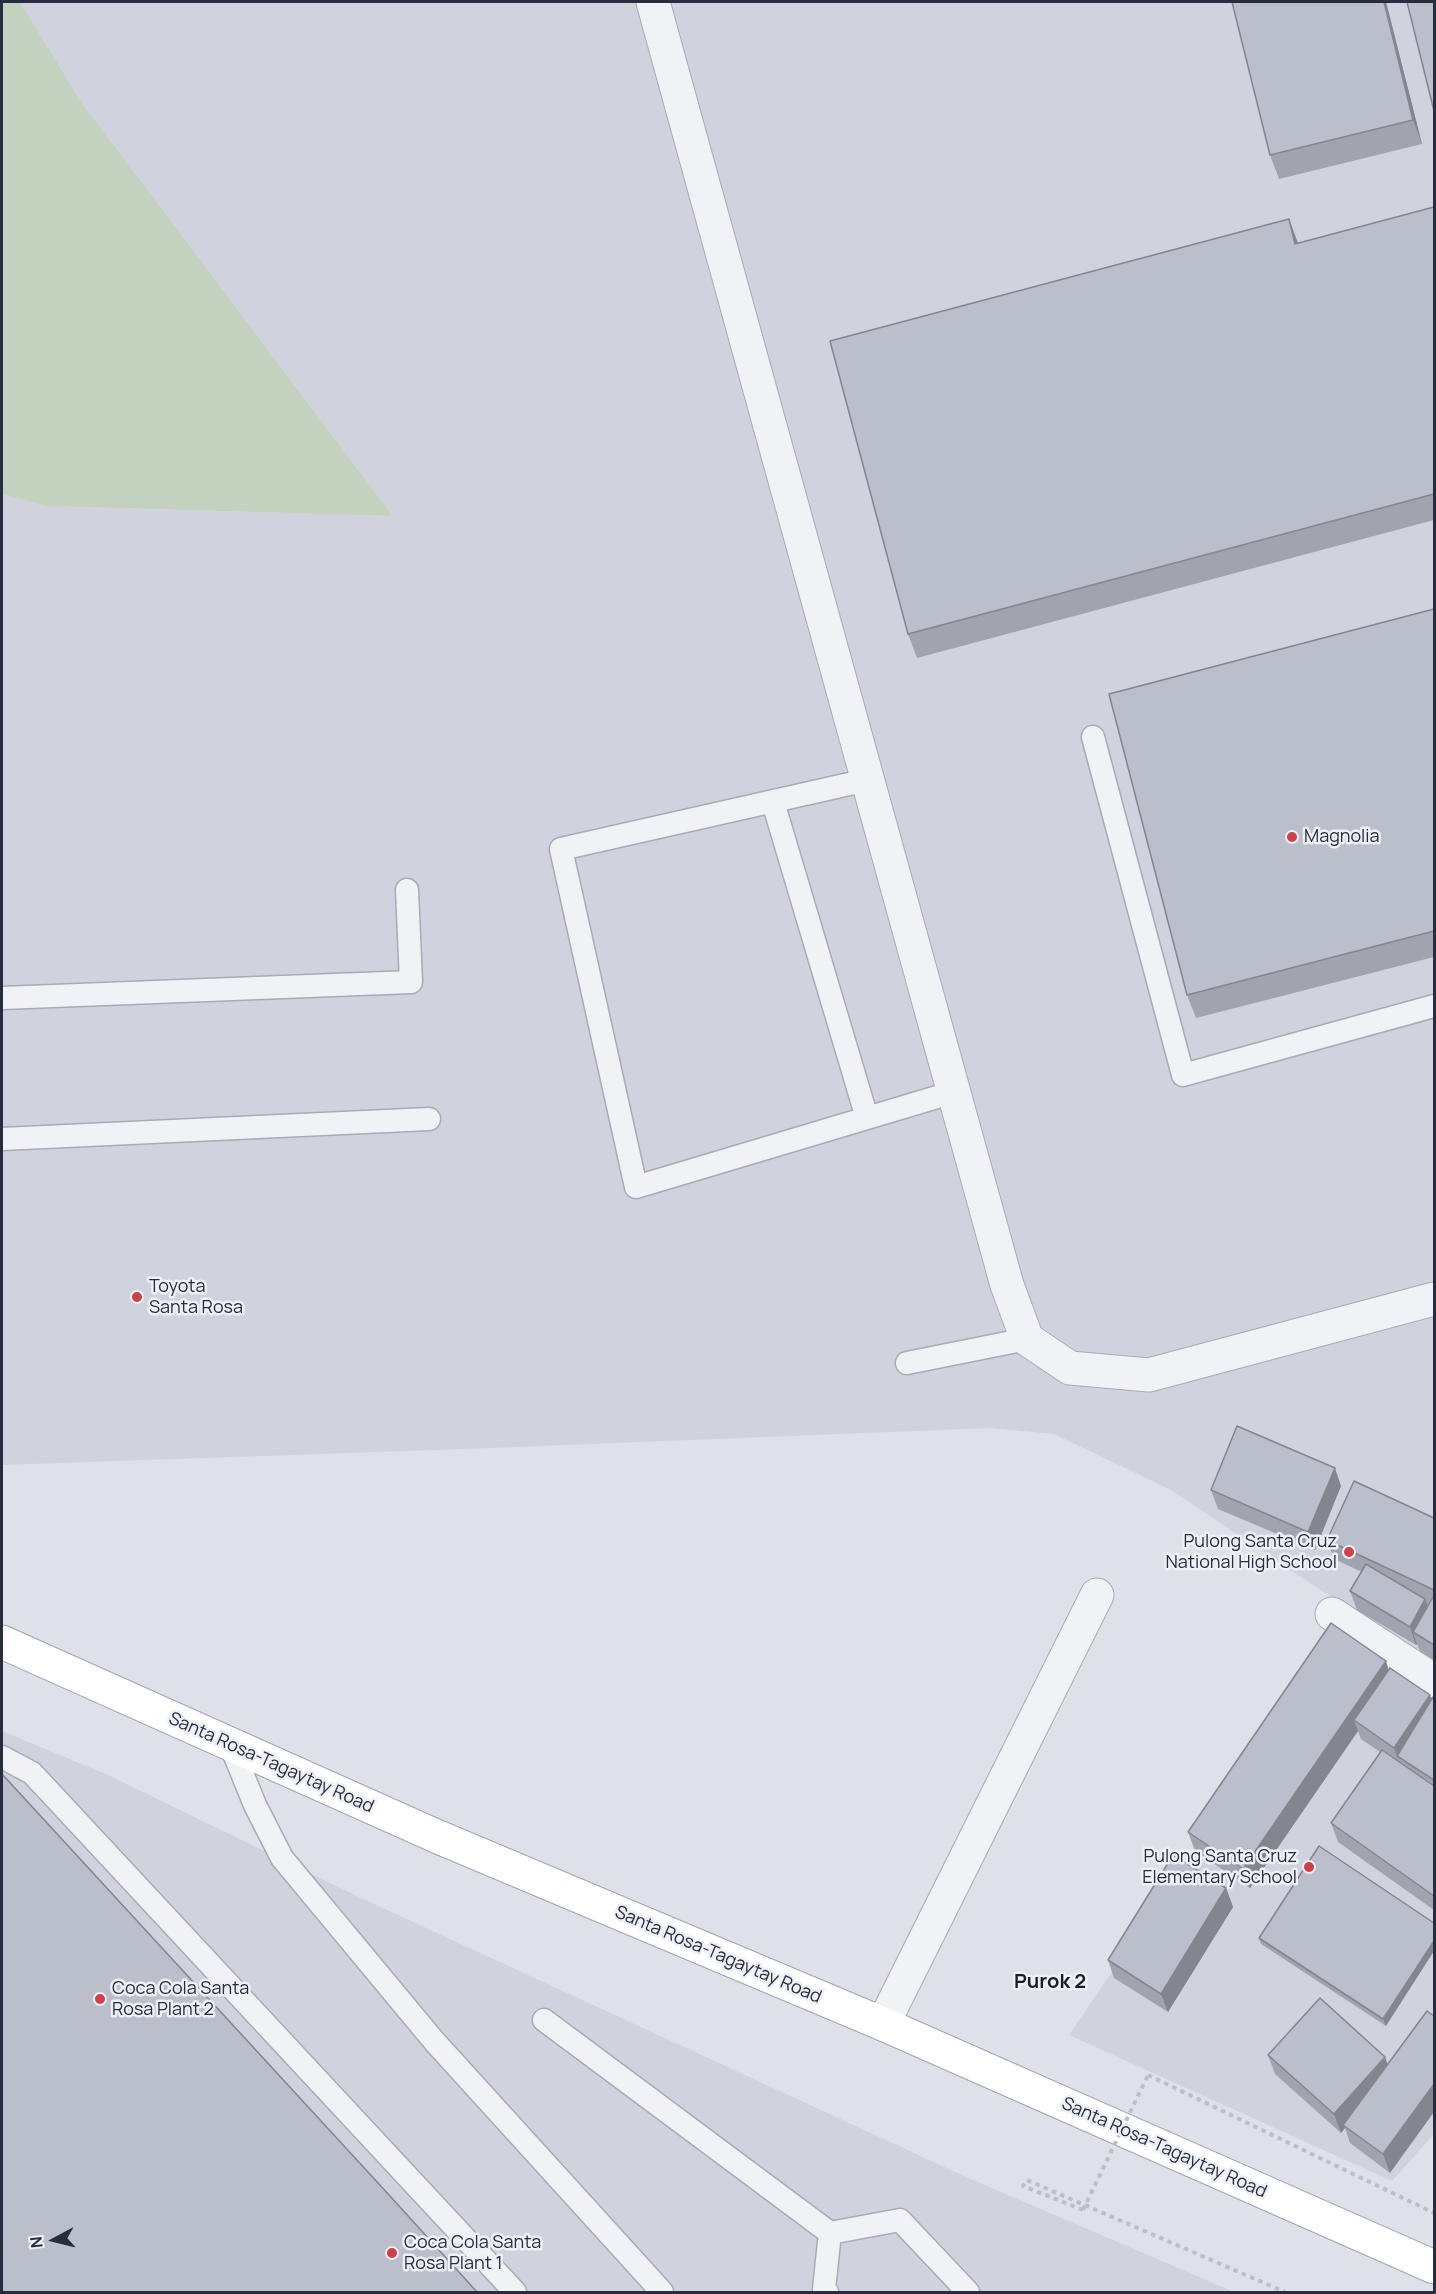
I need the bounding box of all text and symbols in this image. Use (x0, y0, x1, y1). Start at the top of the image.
place label: Magnolia (1304, 826, 1379, 848)
marker: Magnolia (1285, 830, 1299, 844)
place label: Toyota Santa Rosa (149, 1276, 243, 1318)
marker: Toyota Santa Rosa (130, 1290, 144, 1304)
place label: Pulong Santa Cruz National High School (1165, 1531, 1337, 1574)
marker: Pulong Santa Cruz National High School (1342, 1545, 1356, 1559)
street label: Santa Rosa-Tagaytay Road (165, 1708, 377, 1818)
place label: Pulong Santa Cruz Elementary School (1142, 1846, 1297, 1888)
marker: Pulong Santa Cruz Elementary School (1302, 1860, 1316, 1874)
street label: Santa Rosa-Tagaytay Road (611, 1902, 825, 2008)
district label: Purok 2 (1014, 1970, 1086, 1994)
place label: Coca Cola Santa Rosa Plant 2 (112, 1978, 249, 2020)
marker: Coca Cola Santa Rosa Plant 2 (93, 1992, 107, 2006)
street label: Santa Rosa-Tagaytay Road (1058, 2093, 1270, 2203)
north arrow (24, 2210, 84, 2270)
place label: Coca Cola Santa Rosa Plant 1 (404, 2232, 541, 2274)
text: N (25, 2235, 48, 2249)
marker: Coca Cola Santa Rosa Plant 1 (385, 2246, 399, 2260)

